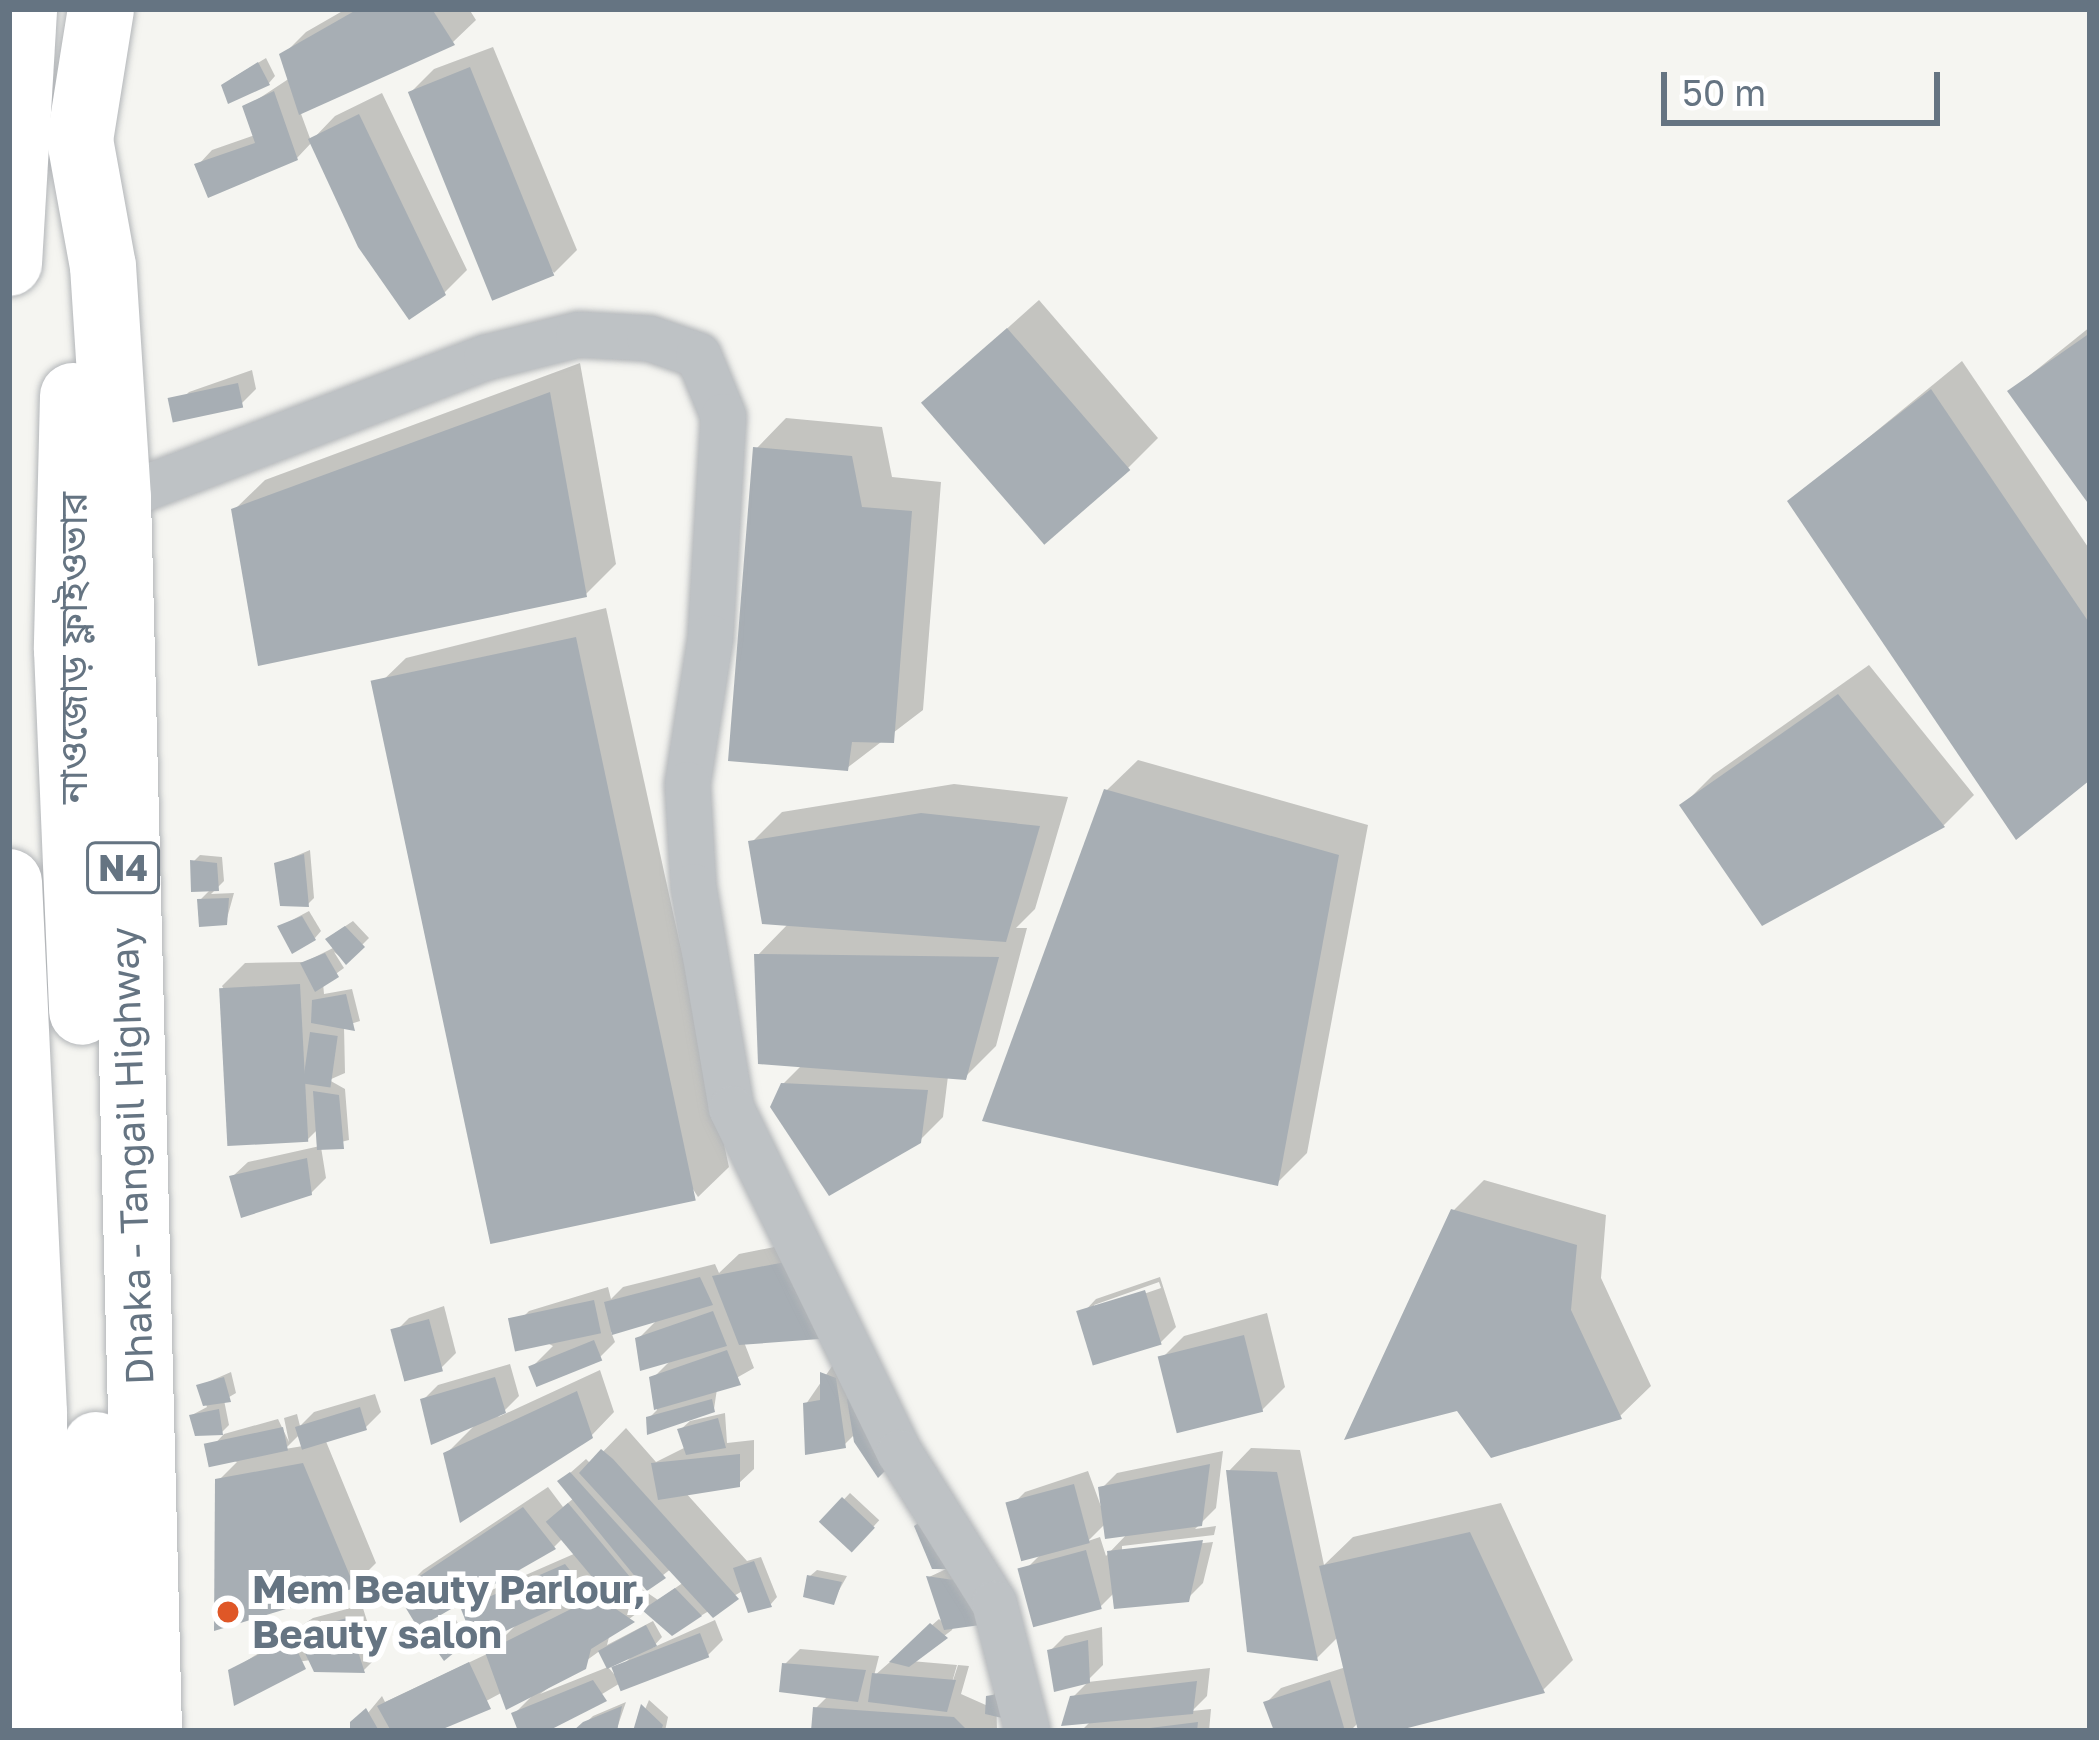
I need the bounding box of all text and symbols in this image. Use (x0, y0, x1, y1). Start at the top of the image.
scale bar (1667, 48, 1946, 122)
text: 50 m (1682, 71, 1766, 114)
street label: নাওজোড় ফ্লাইওভার (50, 492, 96, 804)
road number: N4 (84, 838, 162, 898)
street label: Dhaka - Tangail Highway (101, 926, 163, 1386)
place label: Mem Beauty Parlour, Beauty salon (252, 1567, 646, 1658)
marker: Mem Beauty Parlour, Beauty salon (215, 1599, 241, 1625)

